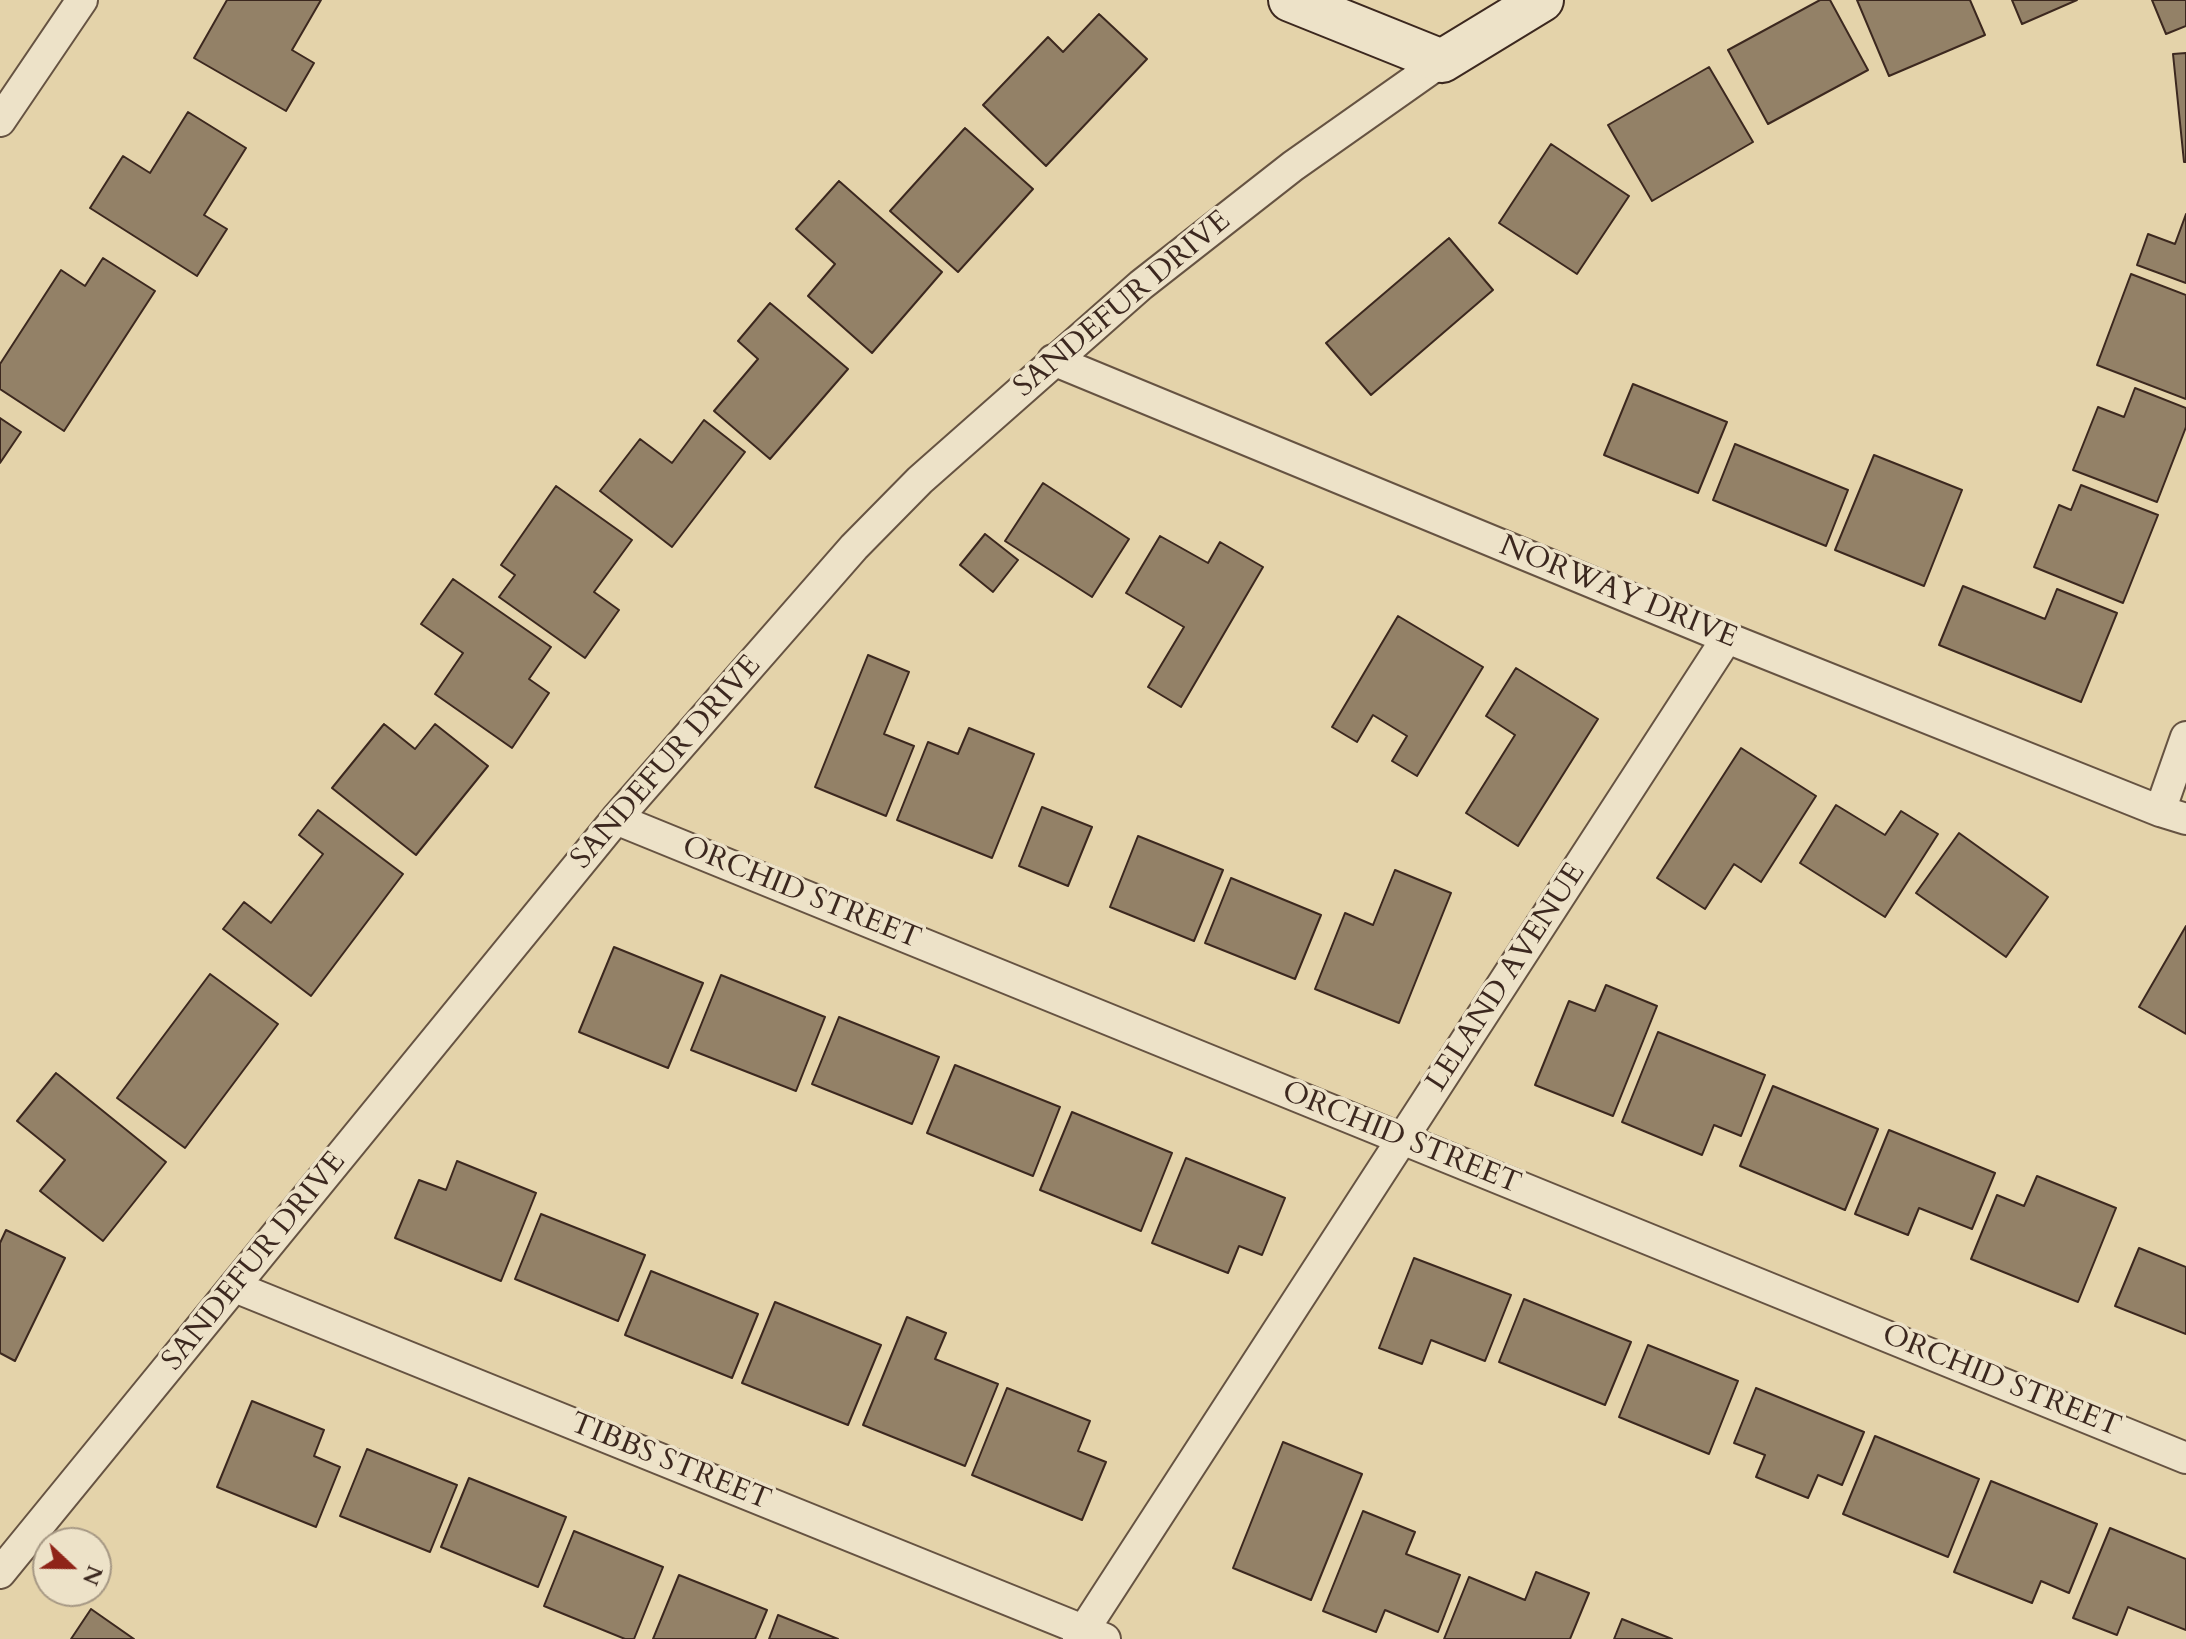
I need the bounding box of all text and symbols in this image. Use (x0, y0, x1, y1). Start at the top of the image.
street label: SANDEFUR DRIVE (1008, 204, 1238, 406)
street label: NORWAY DRIVE (1494, 529, 1742, 657)
street label: SANDEFUR DRIVE (564, 649, 770, 877)
street label: ORCHID STREET (676, 830, 926, 958)
street label: LELAND AVENUE (1420, 857, 1594, 1099)
street label: ORCHID STREET (1276, 1075, 1526, 1203)
street label: SANDEFUR DRIVE (156, 1145, 354, 1379)
street label: ORCHID STREET (1876, 1318, 2126, 1446)
street label: TIBBS STREET (565, 1406, 775, 1520)
north arrow (32, 1527, 112, 1607)
text: N (75, 1561, 110, 1590)

